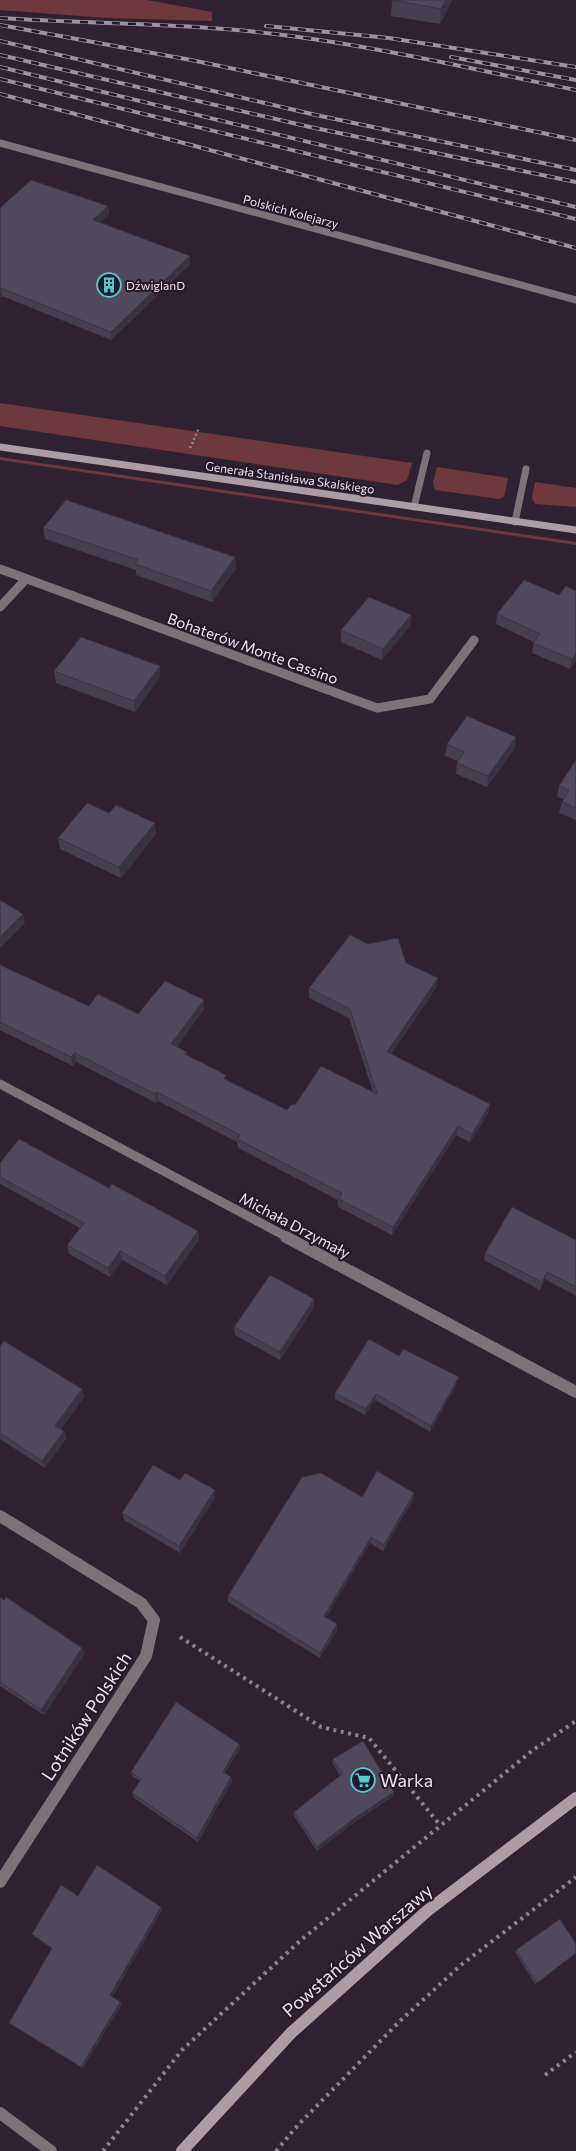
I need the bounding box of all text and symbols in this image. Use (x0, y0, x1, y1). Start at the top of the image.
street label: Polskich Kolejarzy (242, 192, 340, 230)
building icon: DźwiglanD (96, 272, 122, 298)
place label: DźwiglanD (126, 278, 185, 292)
street label: Generała Stanisława Skalskiego (205, 458, 375, 496)
street label: Bohaterów Monte Cassino (165, 609, 341, 687)
street label: Michała Drzymały (237, 1188, 354, 1262)
street label: Lotników Polskich (36, 1648, 136, 1784)
supermarket icon: Warka (350, 1767, 376, 1793)
place label: Warka (380, 1769, 433, 1791)
street label: Powstańców Warszawy (277, 1879, 437, 2021)

